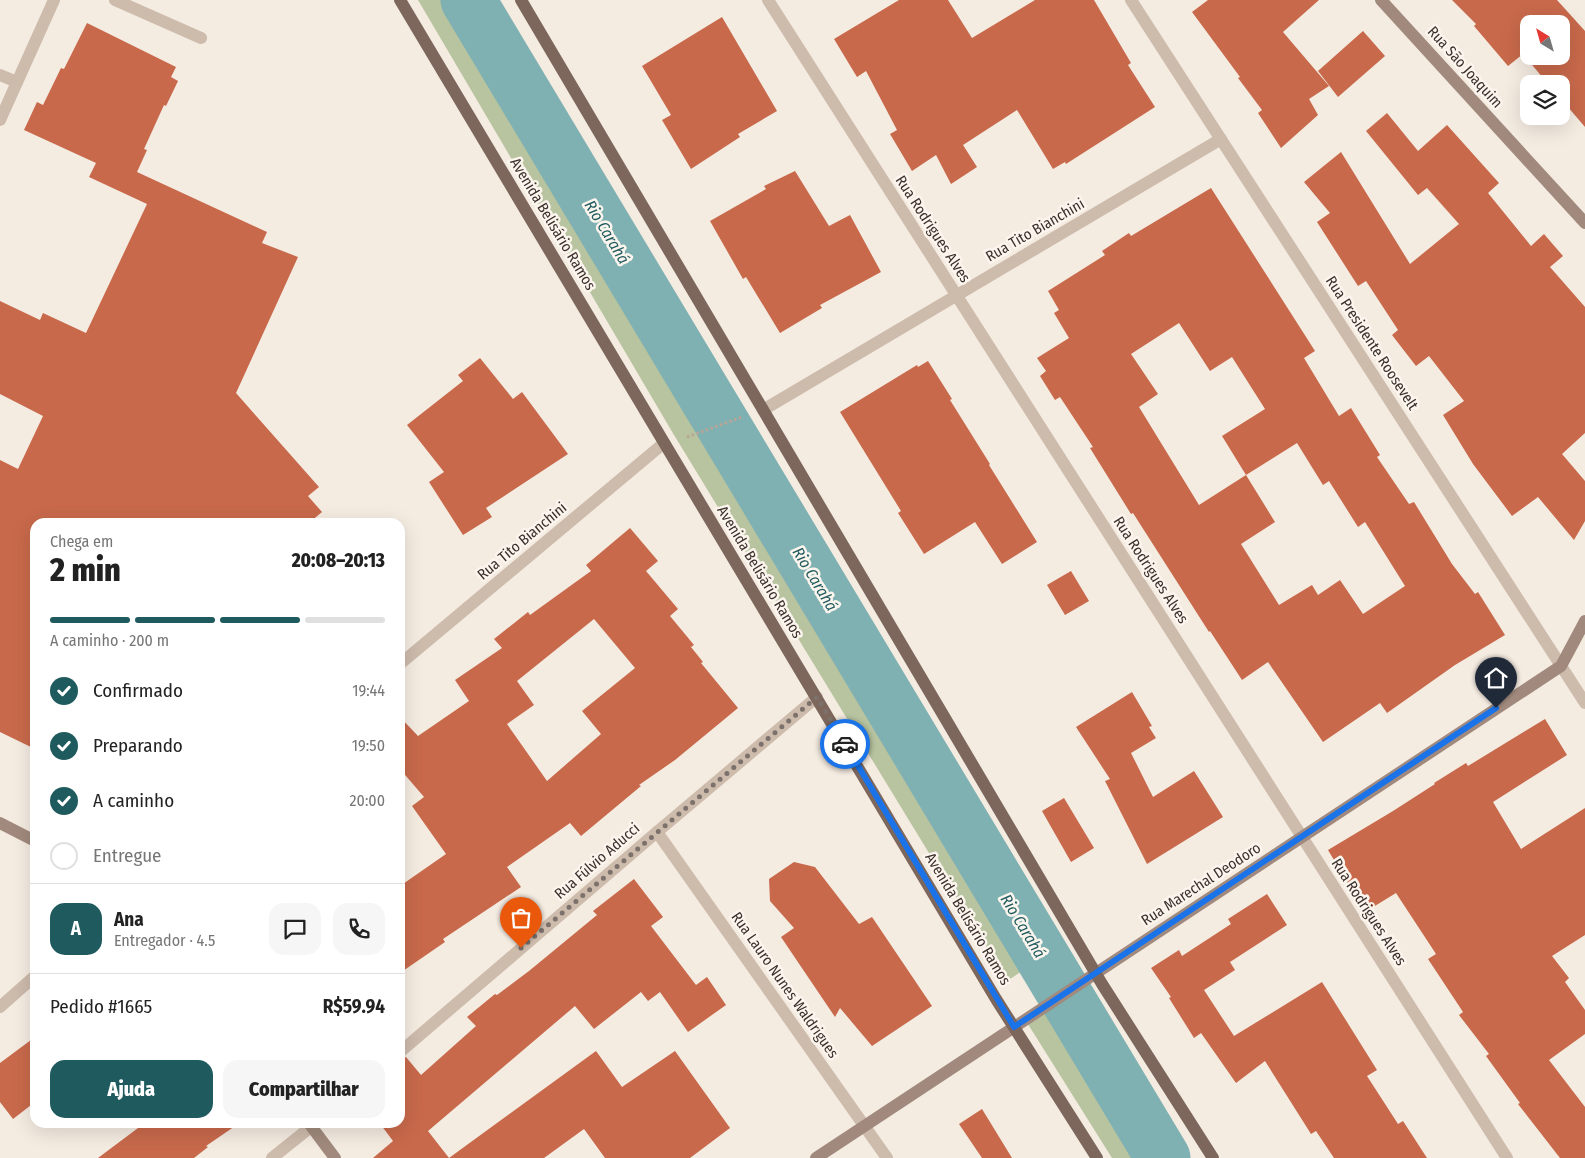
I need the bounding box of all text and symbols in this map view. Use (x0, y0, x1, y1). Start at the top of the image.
north arrow (1520, 15, 1570, 65)
map controls (1520, 15, 1570, 125)
street label: Rua São Joaquim (1424, 23, 1506, 111)
button: layers (1520, 75, 1570, 125)
street label: Avenida Belisário Ramos (506, 155, 600, 293)
street label: Rua Rodrigues Alves (892, 172, 974, 286)
street label: Rua Tito Bianchini (983, 195, 1087, 265)
water label: Rio Carahá (581, 197, 633, 267)
street label: Rua Presidente Roosevelt (1322, 273, 1422, 413)
street label: Rua Tito Bianchini (474, 499, 570, 583)
street label: Avenida Belisário Ramos (713, 503, 807, 641)
street label: Rua Rodrigues Alves (1110, 513, 1192, 627)
text: Chega em (50, 532, 113, 551)
water label: Rio Carahá (789, 544, 841, 614)
text: 20:08–20:13 (292, 549, 385, 572)
text: 2 min (50, 551, 121, 589)
text: A caminho · 200 m (50, 631, 169, 650)
pin (1475, 657, 1517, 708)
icon: home (1482, 664, 1510, 692)
icon: check (50, 677, 78, 705)
text: Confirmado (93, 679, 183, 702)
text: 19:44 (352, 681, 385, 700)
courier (820, 719, 870, 769)
icon: car (831, 730, 859, 758)
icon: check (50, 732, 78, 760)
text: Preparando (93, 734, 183, 757)
text: 19:50 (352, 736, 385, 755)
icon: check (50, 787, 78, 815)
text: A caminho (93, 789, 174, 812)
text: 20:00 (350, 791, 385, 810)
street label: Rua Fúlvio Aducci (551, 819, 643, 903)
street label: Rua Marechal Deodoro (1138, 839, 1264, 929)
text: Entregue (93, 844, 162, 867)
street label: Avenida Belisário Ramos (921, 850, 1015, 988)
street label: Rua Rodrigues Alves (1328, 855, 1410, 969)
water label: Rio Carahá (997, 891, 1049, 961)
pin (500, 897, 542, 948)
button: chat (269, 903, 321, 955)
button: phone (333, 903, 385, 955)
icon: bag (507, 904, 535, 932)
text: Ana (114, 908, 144, 931)
street label: Rua Lauro Nunes Waldrigues (728, 908, 842, 1062)
text: A (71, 917, 81, 940)
text: Entregador · 4.5 (114, 931, 215, 950)
text: Pedido #1665 (50, 995, 152, 1018)
text: R$59.94 (323, 995, 385, 1018)
button: Ajuda (50, 1060, 213, 1118)
button: Compartilhar (223, 1060, 385, 1118)

